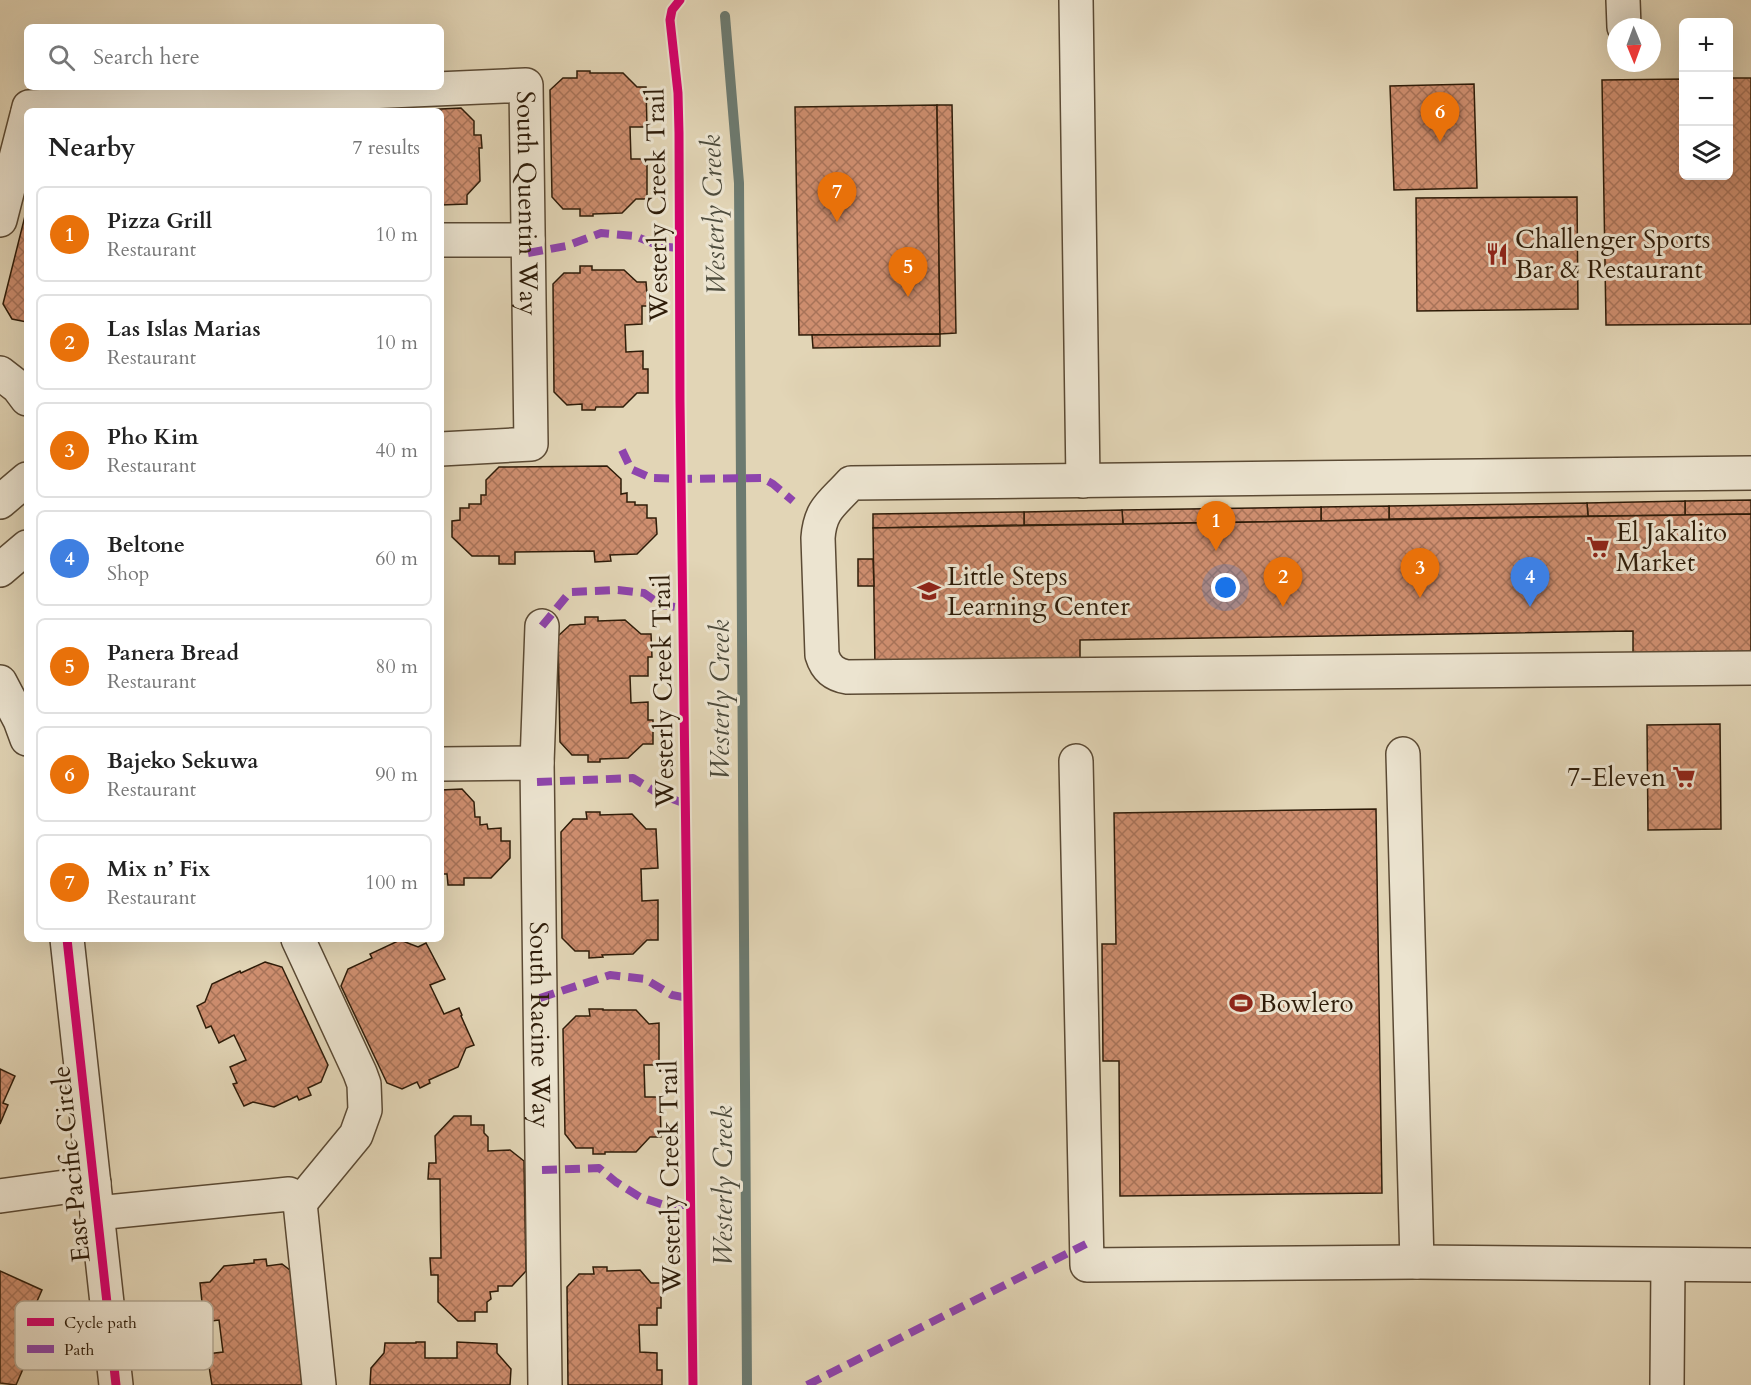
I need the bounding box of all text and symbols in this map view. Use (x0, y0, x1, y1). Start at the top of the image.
north arrow (1607, 18, 1661, 72)
map controls (1679, 18, 1733, 180)
button: + (1679, 18, 1733, 72)
search box (24, 24, 444, 90)
icon: search (45, 41, 78, 74)
text: Search here (93, 42, 200, 72)
button: − (1679, 72, 1733, 126)
street label: Westerly Creek Trail (637, 88, 677, 323)
street label: South Quentin Way (509, 91, 547, 316)
pin: 6 (1420, 92, 1460, 142)
button: layers (1679, 126, 1733, 180)
text: Nearby (48, 130, 136, 165)
water label: Westerly Creek (693, 133, 735, 296)
text: 7 results (352, 134, 420, 161)
pin: 7 (818, 172, 856, 222)
text: Pizza Grill (107, 206, 212, 236)
text: 1 (64, 221, 75, 248)
text: 10 m (375, 221, 418, 248)
place label: Challenger Sports Bar & Restaurant (1515, 222, 1710, 287)
text: Restaurant (107, 236, 196, 263)
restaurant icon: Challenger Sports Bar & Restaurant (1484, 241, 1510, 267)
pin: 5 (888, 248, 928, 297)
text: Las Islas Marias (107, 314, 261, 344)
text: 2 (64, 329, 75, 356)
text: 10 m (375, 329, 418, 356)
text: Restaurant (107, 344, 196, 371)
text: Pho Kim (107, 422, 199, 452)
text: 3 (64, 437, 75, 464)
text: 40 m (375, 437, 418, 464)
text: Restaurant (107, 452, 196, 479)
pin: 1 (1196, 502, 1236, 551)
place label: El Jakalito Market (1616, 515, 1727, 580)
text: Beltone (107, 530, 185, 560)
supermarket icon: El Jakalito Market (1585, 534, 1611, 560)
text: 4 (64, 545, 75, 572)
text: 60 m (375, 545, 418, 572)
pin: 3 (1400, 548, 1440, 598)
pin: 2 (1264, 558, 1302, 607)
pin: 4 (1510, 558, 1550, 607)
place label: Little Steps Learning Center (947, 559, 1130, 624)
text: Shop (107, 560, 149, 587)
your location (1211, 573, 1240, 602)
street label: Westerly Creek Trail (643, 574, 683, 809)
school or university icon: Little Steps Learning Center (916, 578, 942, 604)
water label: Westerly Creek (702, 619, 739, 780)
text: Panera Bread (107, 638, 239, 668)
text: 5 (64, 653, 75, 680)
text: 80 m (375, 653, 418, 680)
text: Restaurant (107, 668, 196, 695)
text: Bajeko Sekuwa (107, 746, 258, 776)
place label: 7-Eleven (1567, 760, 1666, 795)
text: 6 (64, 761, 75, 788)
text: 90 m (375, 761, 418, 788)
supermarket icon: 7-Eleven (1671, 764, 1697, 790)
text: Restaurant (107, 776, 196, 803)
text: Mix n’ Fix (107, 854, 210, 884)
text: 7 (64, 869, 75, 896)
text: 100 m (365, 869, 418, 896)
text: Restaurant (107, 884, 196, 911)
street label: South Racine Way (522, 921, 559, 1129)
place label: Bowlero (1259, 986, 1354, 1021)
sports icon: Bowlero (1228, 990, 1254, 1016)
street label: Westerly Creek Trail (650, 1060, 690, 1295)
street label: East Pacific Circle (43, 1064, 99, 1264)
water label: Westerly Creek (705, 1105, 742, 1266)
legend (15, 1301, 213, 1370)
text: Cycle path (64, 1312, 137, 1334)
text: Path (64, 1339, 94, 1361)

